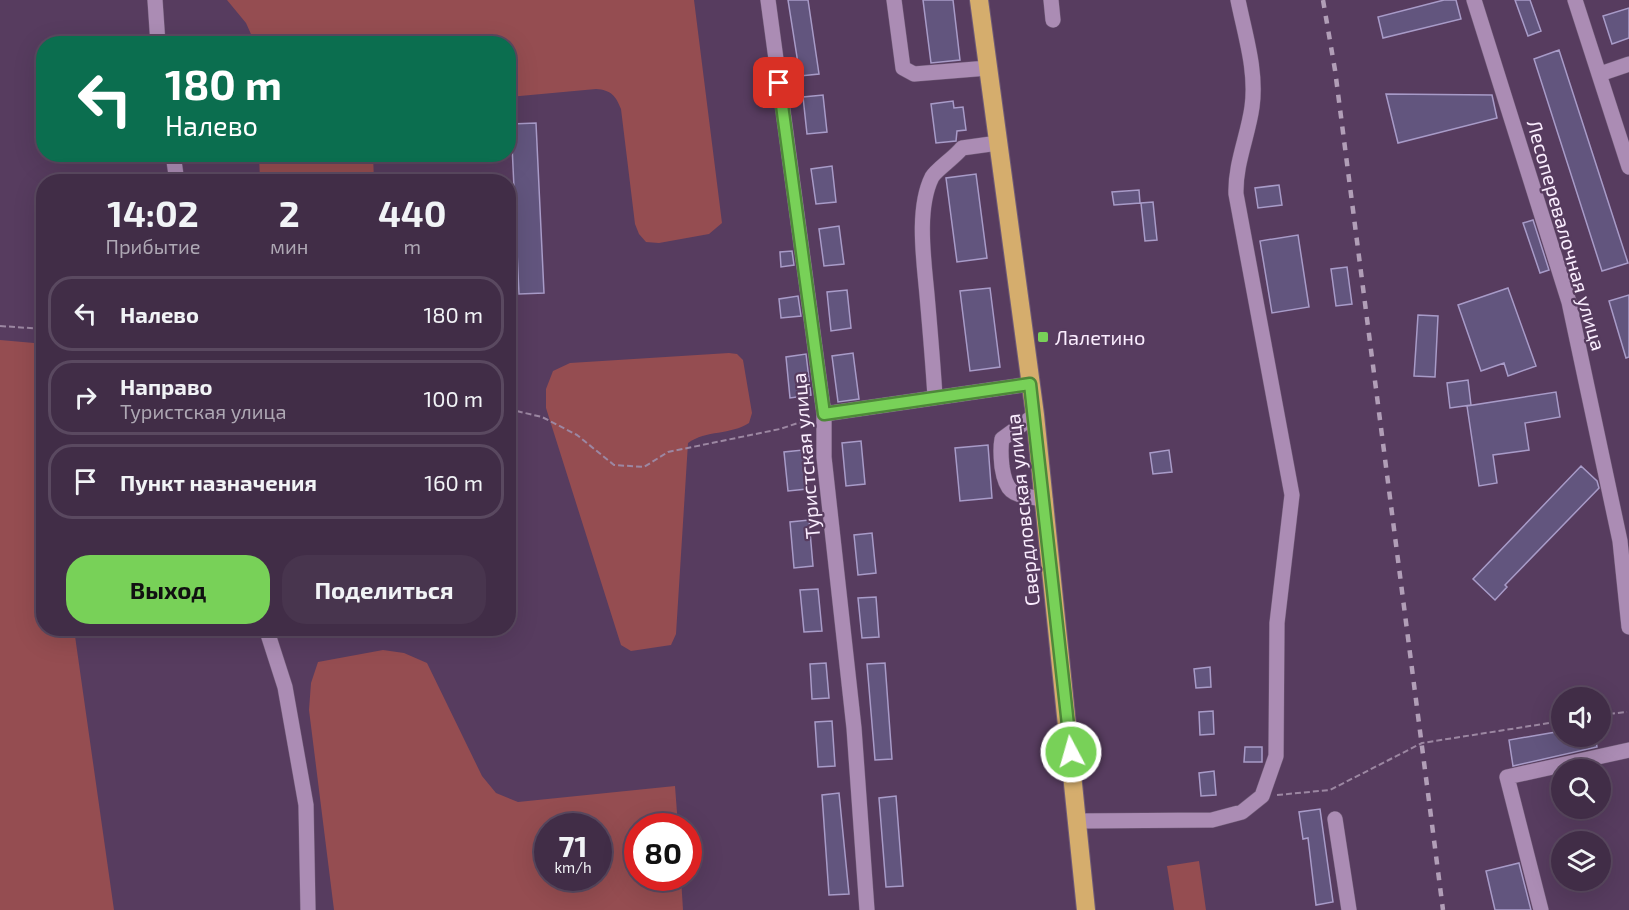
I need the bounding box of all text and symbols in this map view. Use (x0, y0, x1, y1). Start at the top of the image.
pin (753, 57, 804, 108)
text: 180 m (165, 58, 282, 108)
icon: left (66, 60, 144, 138)
icon: arrive (762, 66, 795, 99)
text: Налево (165, 109, 258, 141)
street label: Лесоперевалочная улица (1522, 117, 1611, 353)
text: 14:02 (107, 191, 199, 234)
text: 2 (279, 191, 300, 234)
text: 440 (378, 191, 446, 234)
text: Прибытие (106, 234, 201, 258)
text: мин (270, 234, 308, 258)
text: m (403, 234, 421, 258)
icon: left (69, 297, 102, 330)
text: Налево (120, 301, 199, 327)
text: 180 m (423, 301, 483, 327)
place label: Лалетино (1055, 325, 1145, 349)
marker: Лалетино (1036, 330, 1050, 344)
street label: Туристская улица (786, 372, 825, 540)
text: Направо (120, 373, 213, 399)
icon: right (69, 381, 102, 414)
text: 100 m (424, 385, 483, 411)
text: Туристская улица (120, 399, 287, 423)
street label: Свердловская улица (1000, 413, 1045, 607)
icon: arrive (69, 465, 102, 498)
text: Пункт назначения (120, 469, 317, 495)
text: 160 m (424, 469, 483, 495)
button: Выход (66, 555, 270, 624)
button: Поделиться (282, 555, 486, 624)
map controls (1551, 687, 1611, 891)
button: sound (1551, 687, 1611, 747)
position arrow (1039, 720, 1103, 784)
button: search (1551, 759, 1611, 819)
speed limit sign: 80 (624, 813, 702, 891)
text: 71 (559, 827, 587, 863)
button: layers (1551, 831, 1611, 891)
text: km/h (554, 858, 592, 876)

